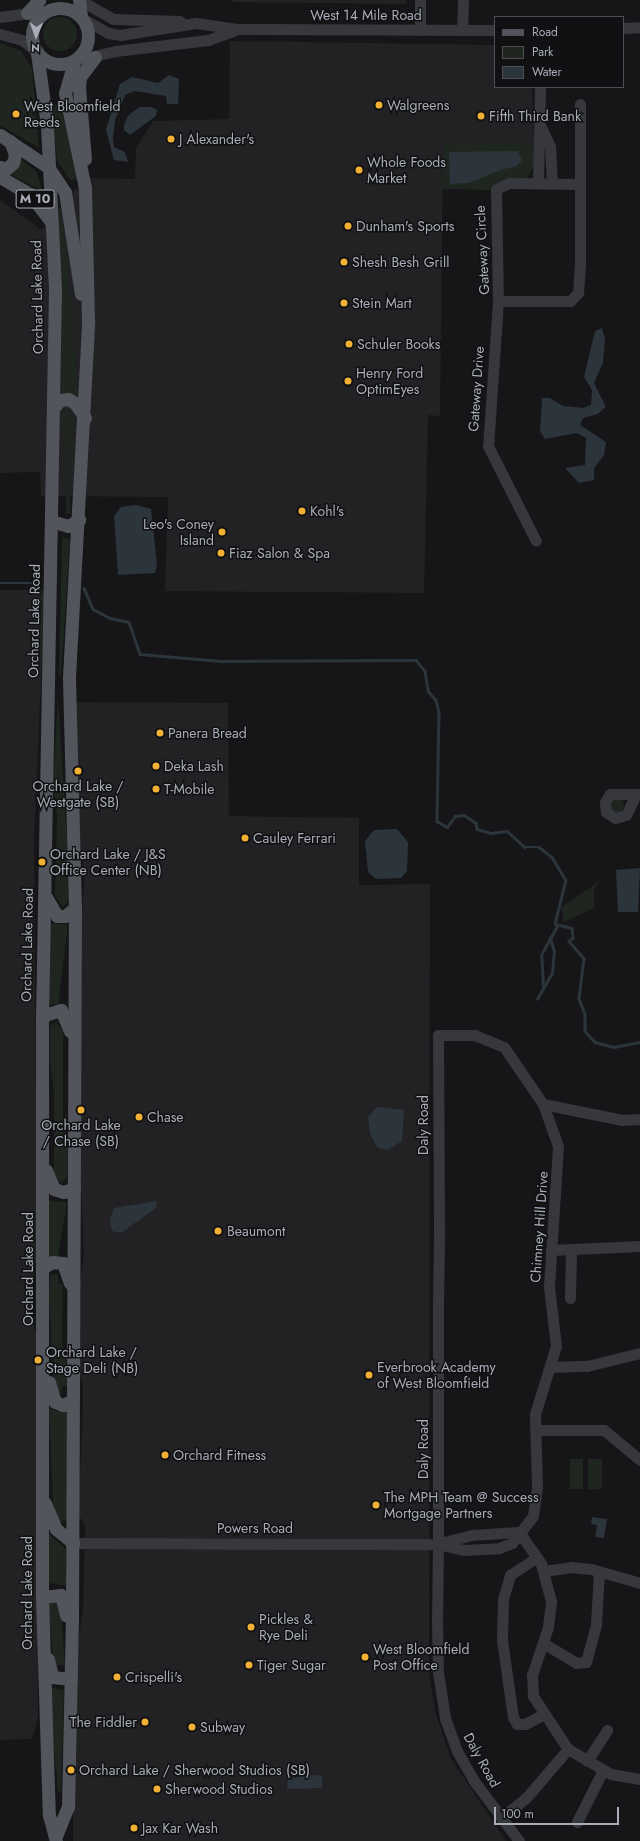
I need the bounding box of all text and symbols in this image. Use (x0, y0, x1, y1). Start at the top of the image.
street label: West 14 Mile Road (310, 7, 422, 23)
north arrow (16, 16, 56, 56)
legend (494, 16, 624, 88)
text: Road (532, 23, 558, 41)
text: N (31, 40, 40, 56)
text: Park (532, 43, 553, 61)
text: Water (532, 63, 562, 81)
place label: Walgreens (387, 97, 449, 113)
place label: West Bloomfield Reeds (24, 98, 120, 130)
marker: Walgreens (374, 100, 384, 110)
place label: Fifth Third Bank (489, 108, 581, 124)
marker: West Bloomfield Reeds (11, 109, 21, 119)
marker: Fifth Third Bank (476, 111, 486, 121)
place label: J Alexander's (179, 131, 254, 147)
marker: J Alexander's (166, 134, 176, 144)
place label: Whole Foods Market (367, 154, 446, 186)
marker: Whole Foods Market (354, 165, 364, 175)
road number: M 10 (15, 188, 55, 210)
street label: Gateway Circle (471, 205, 493, 295)
place label: Dunham's Sports (356, 218, 454, 234)
marker: Dunham's Sports (343, 221, 353, 231)
street label: Orchard Lake Road (28, 240, 46, 354)
place label: Shesh Besh Grill (352, 254, 449, 270)
marker: Shesh Besh Grill (339, 257, 349, 267)
place label: Stein Mart (352, 295, 412, 311)
marker: Stein Mart (339, 298, 349, 308)
place label: Schuler Books (357, 336, 440, 352)
marker: Schuler Books (344, 339, 354, 349)
street label: Gateway Drive (465, 346, 487, 432)
place label: Henry Ford OptimEyes (356, 365, 423, 398)
marker: Henry Ford OptimEyes (343, 376, 353, 386)
place label: Kohl's (310, 503, 344, 519)
marker: Kohl's (297, 506, 307, 516)
place label: Leo's Coney Island (143, 516, 214, 548)
marker: Leo's Coney Island (217, 527, 227, 537)
place label: Fiaz Salon & Spa (229, 545, 330, 561)
marker: Fiaz Salon & Spa (216, 548, 226, 558)
street label: Orchard Lake Road (25, 564, 43, 678)
place label: Panera Bread (168, 725, 247, 741)
marker: Panera Bread (155, 728, 165, 738)
place label: Deka Lash (164, 758, 224, 774)
marker: Deka Lash (151, 761, 161, 771)
marker: Orchard Lake / Westgate (SB) (73, 766, 83, 776)
place label: Orchard Lake / Westgate (SB) (32, 778, 124, 810)
place label: T-Mobile (164, 781, 214, 797)
marker: T-Mobile (151, 784, 161, 794)
place label: Cauley Ferrari (253, 830, 336, 846)
marker: Cauley Ferrari (240, 833, 250, 843)
place label: Orchard Lake / J&S Office Center (NB) (50, 846, 166, 878)
marker: Orchard Lake / J&S Office Center (NB) (37, 857, 47, 867)
street label: Orchard Lake Road (18, 888, 36, 1002)
street label: Daly Road (415, 1095, 431, 1155)
marker: Orchard Lake / Chase (SB) (76, 1105, 86, 1115)
place label: Chase (147, 1109, 184, 1125)
marker: Chase (134, 1112, 144, 1122)
place label: Orchard Lake / Chase (SB) (41, 1117, 121, 1150)
street label: Chimney Hill Drive (527, 1171, 551, 1283)
street label: Orchard Lake Road (20, 1212, 36, 1326)
place label: Beaumont (227, 1223, 285, 1239)
marker: Beaumont (212, 1225, 224, 1237)
place label: Orchard Lake / Stage Deli (NB) (46, 1344, 138, 1376)
marker: Orchard Lake / Stage Deli (NB) (33, 1355, 43, 1365)
place label: Everbrook Academy of West Bloomfield (377, 1359, 496, 1392)
marker: Everbrook Academy of West Bloomfield (364, 1370, 374, 1380)
street label: Daly Road (415, 1419, 431, 1479)
place label: Orchard Fitness (173, 1447, 266, 1463)
marker: Orchard Fitness (160, 1450, 170, 1460)
place label: The MPH Team @ Success Mortgage Partners (384, 1489, 539, 1522)
marker: The MPH Team @ Success Mortgage Partners (371, 1500, 381, 1510)
street label: Powers Road (217, 1520, 293, 1536)
street label: Orchard Lake Road (19, 1536, 35, 1650)
place label: Pickles & Rye Deli (259, 1611, 313, 1644)
marker: Pickles & Rye Deli (246, 1622, 256, 1632)
place label: West Bloomfield Post Office (373, 1641, 469, 1674)
marker: West Bloomfield Post Office (360, 1652, 370, 1662)
place label: Tiger Sugar (257, 1657, 326, 1673)
marker: Tiger Sugar (244, 1660, 254, 1670)
place label: Crispelli's (125, 1669, 182, 1685)
marker: Crispelli's (112, 1672, 122, 1682)
place label: The Fiddler (70, 1714, 137, 1730)
marker: The Fiddler (140, 1717, 150, 1727)
place label: Subway (200, 1719, 245, 1735)
marker: Subway (187, 1722, 197, 1732)
street label: Daly Road (460, 1730, 504, 1790)
place label: Orchard Lake / Sherwood Studios (SB) (79, 1762, 310, 1778)
marker: Orchard Lake / Sherwood Studios (SB) (66, 1765, 76, 1775)
place label: Sherwood Studios (165, 1781, 273, 1797)
marker: Sherwood Studios (152, 1784, 162, 1794)
scale bar (496, 1799, 621, 1825)
text: 100 m (501, 1805, 534, 1823)
place label: Jax Kar Wash (142, 1820, 218, 1836)
marker: Jax Kar Wash (129, 1823, 139, 1833)

